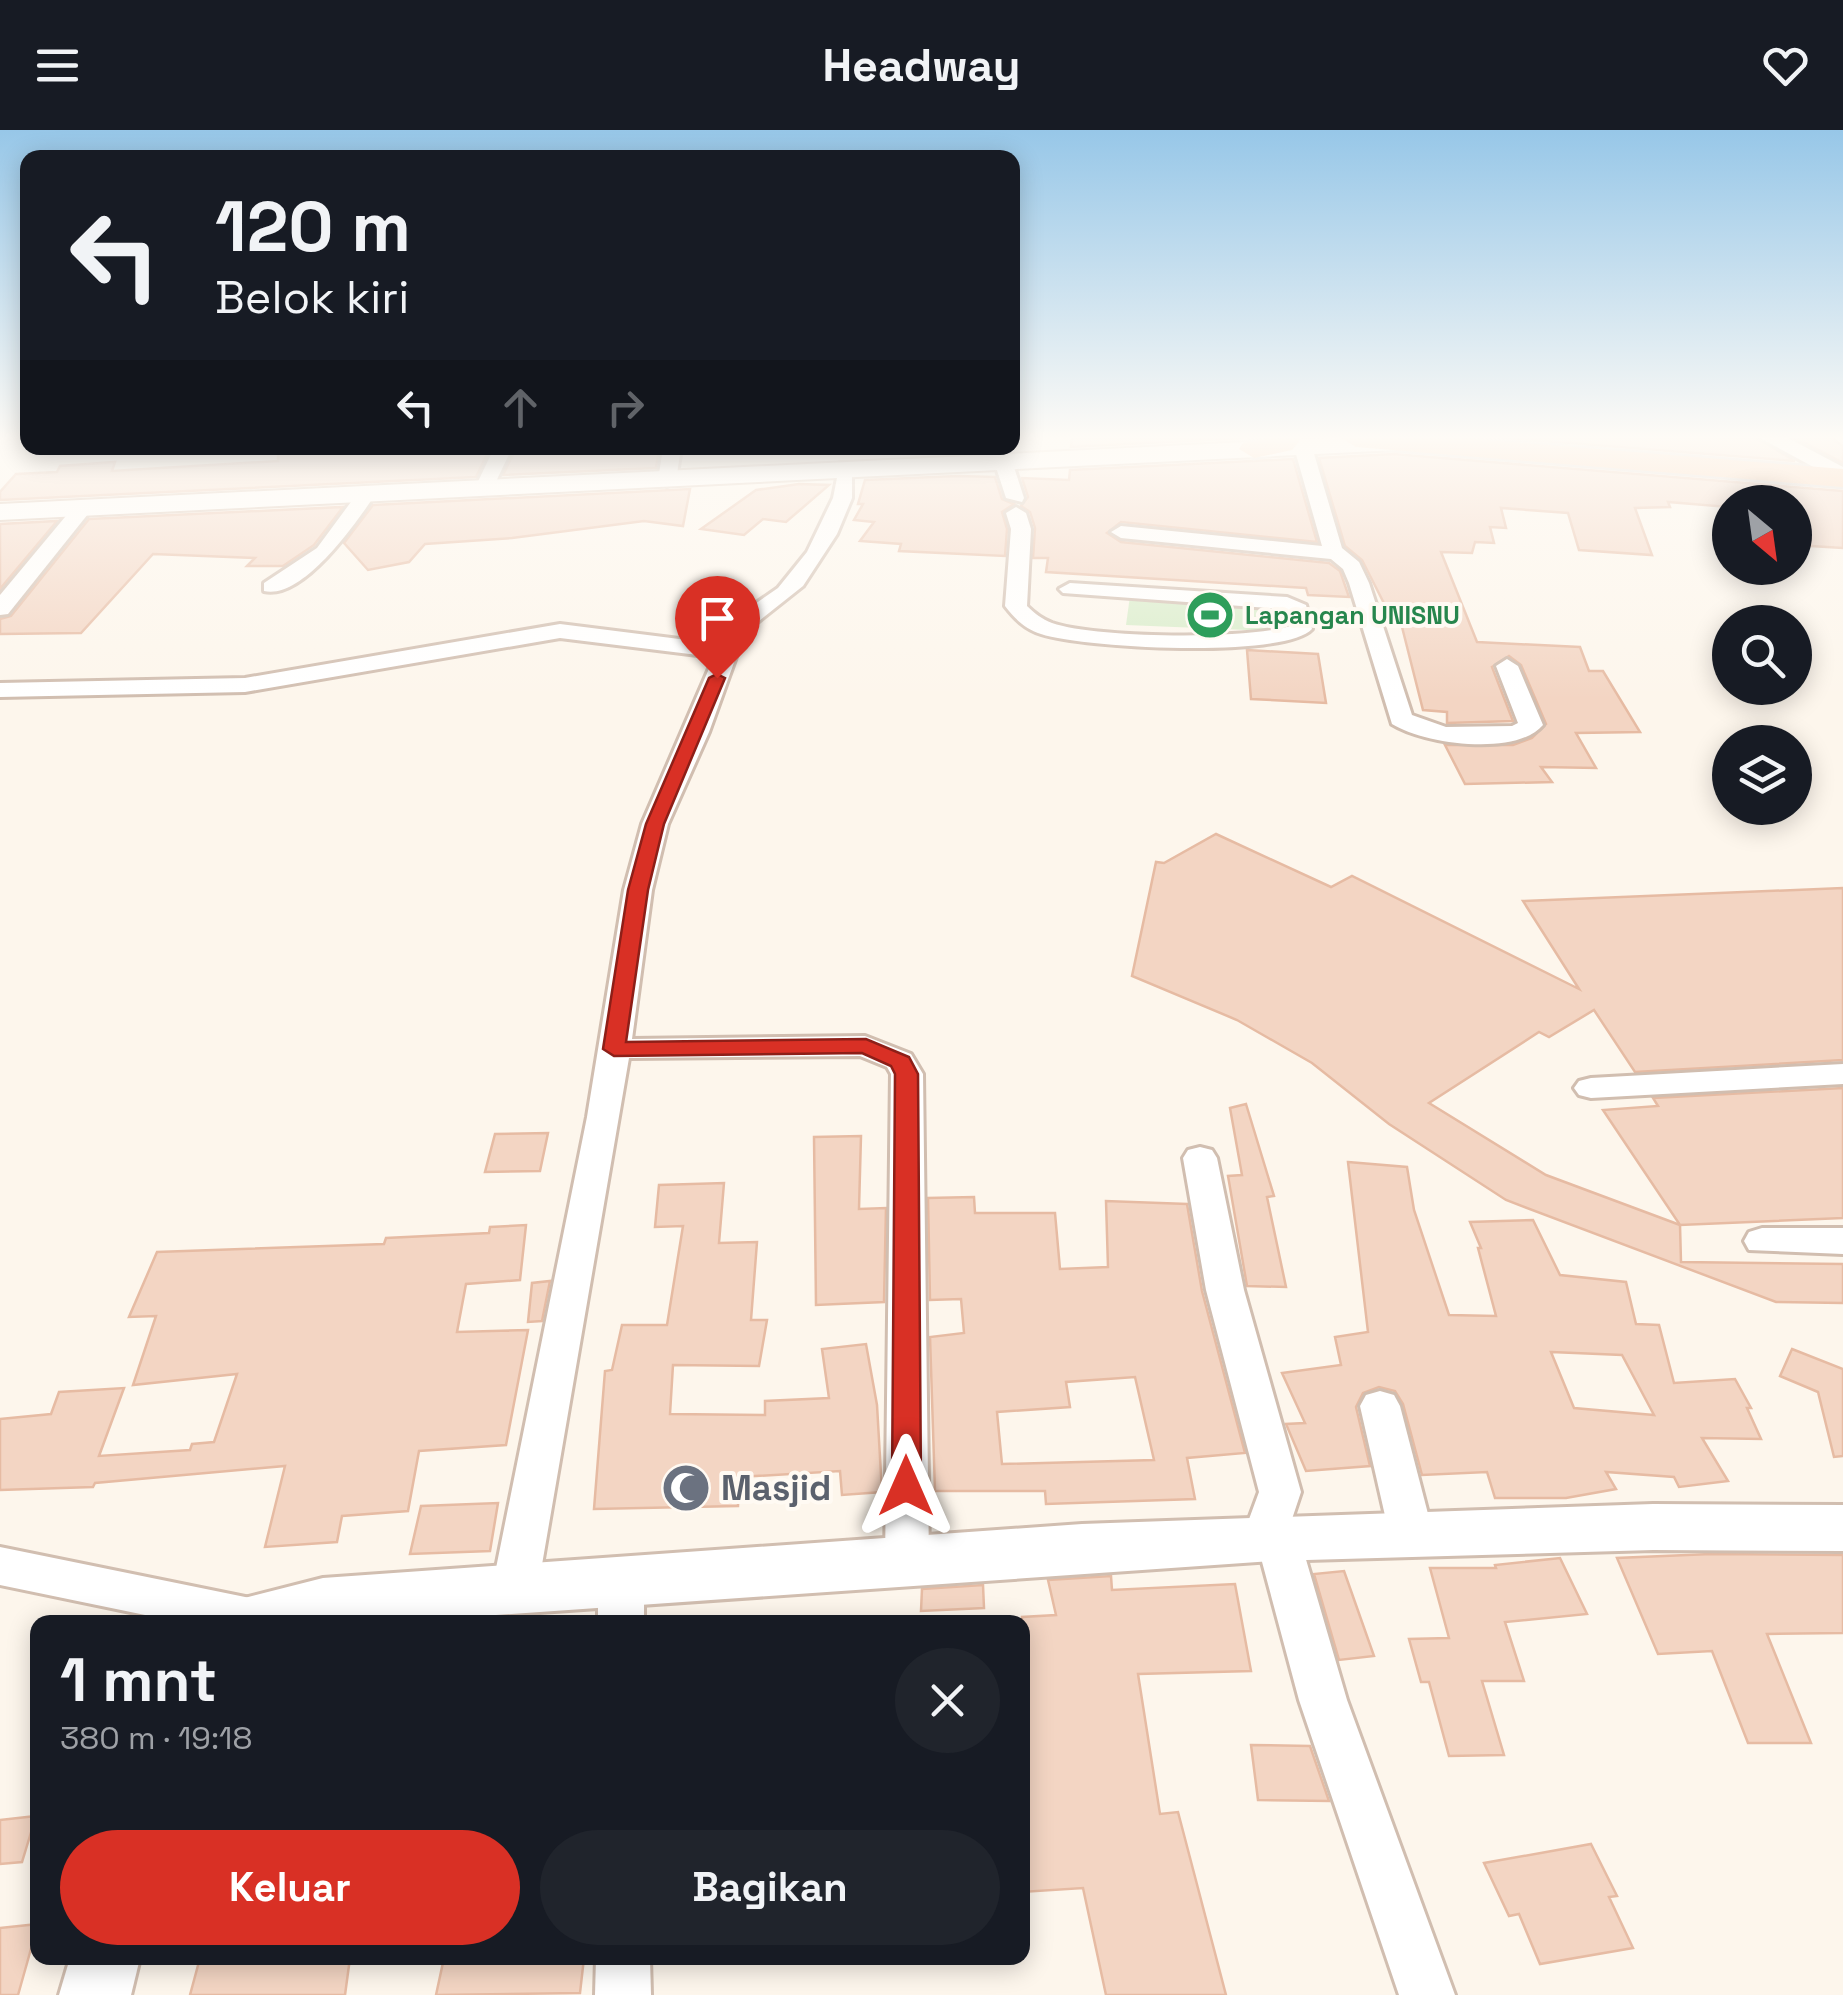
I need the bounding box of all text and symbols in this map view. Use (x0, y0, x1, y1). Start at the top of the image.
text: Headway (822, 37, 1021, 94)
icon: menu (30, 38, 85, 93)
icon: heart (1758, 38, 1813, 93)
text: 120 m (215, 182, 411, 271)
icon: left (50, 190, 180, 320)
text: Belok kiri (215, 269, 409, 326)
icon: left (388, 380, 443, 435)
icon: ahead (493, 380, 548, 435)
icon: right (598, 380, 653, 435)
north arrow (1712, 485, 1812, 585)
map controls (1712, 485, 1812, 825)
pin (675, 576, 760, 679)
sports icon: Lapangan UNISNU (1184, 589, 1236, 641)
icon: arrive (690, 591, 745, 646)
place label: Lapangan UNISNU (1245, 599, 1460, 631)
button: search (1712, 605, 1812, 705)
button: layers (1712, 725, 1812, 825)
position arrow (854, 1434, 958, 1538)
mosque icon: Masjid (660, 1462, 712, 1514)
place label: Masjid (721, 1466, 831, 1510)
text: 1 mnt (60, 1642, 217, 1719)
button: close (895, 1648, 1000, 1753)
text: 380 m · 19:18 (60, 1718, 252, 1758)
button: Keluar (60, 1830, 520, 1945)
button: Bagikan (540, 1830, 1000, 1945)

